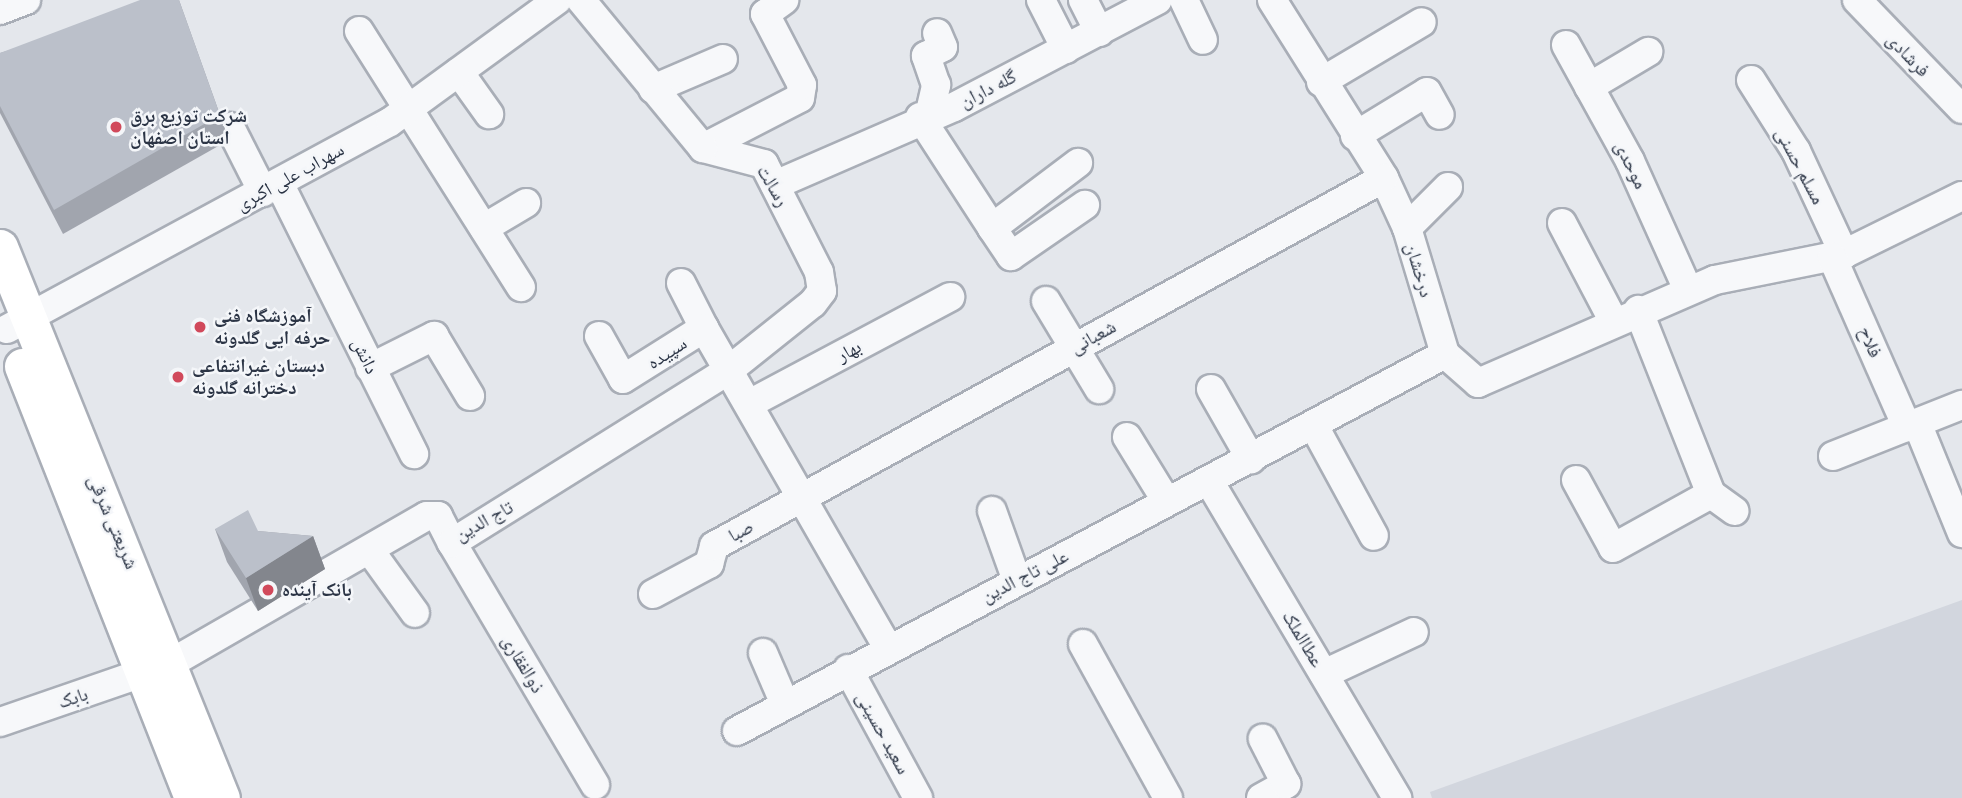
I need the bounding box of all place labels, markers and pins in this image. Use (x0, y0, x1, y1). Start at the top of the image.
place label: شرکت توزیع برق استان اصفهان (130, 105, 247, 149)
marker: شرکت توزیع برق استان اصفهان (108, 119, 124, 135)
place label: آموزشگاه فنی حرفه ایی گلدونه (214, 305, 330, 349)
marker: آموزشگاه فنی حرفه ایی گلدونه (192, 319, 208, 335)
place label: دبستان غیرانتفاعی دخترانه گلدونه (192, 355, 325, 399)
marker: دبستان غیرانتفاعی دخترانه گلدونه (170, 369, 186, 385)
place label: بانک آینده (282, 579, 352, 601)
marker: بانک آینده (260, 582, 276, 598)

